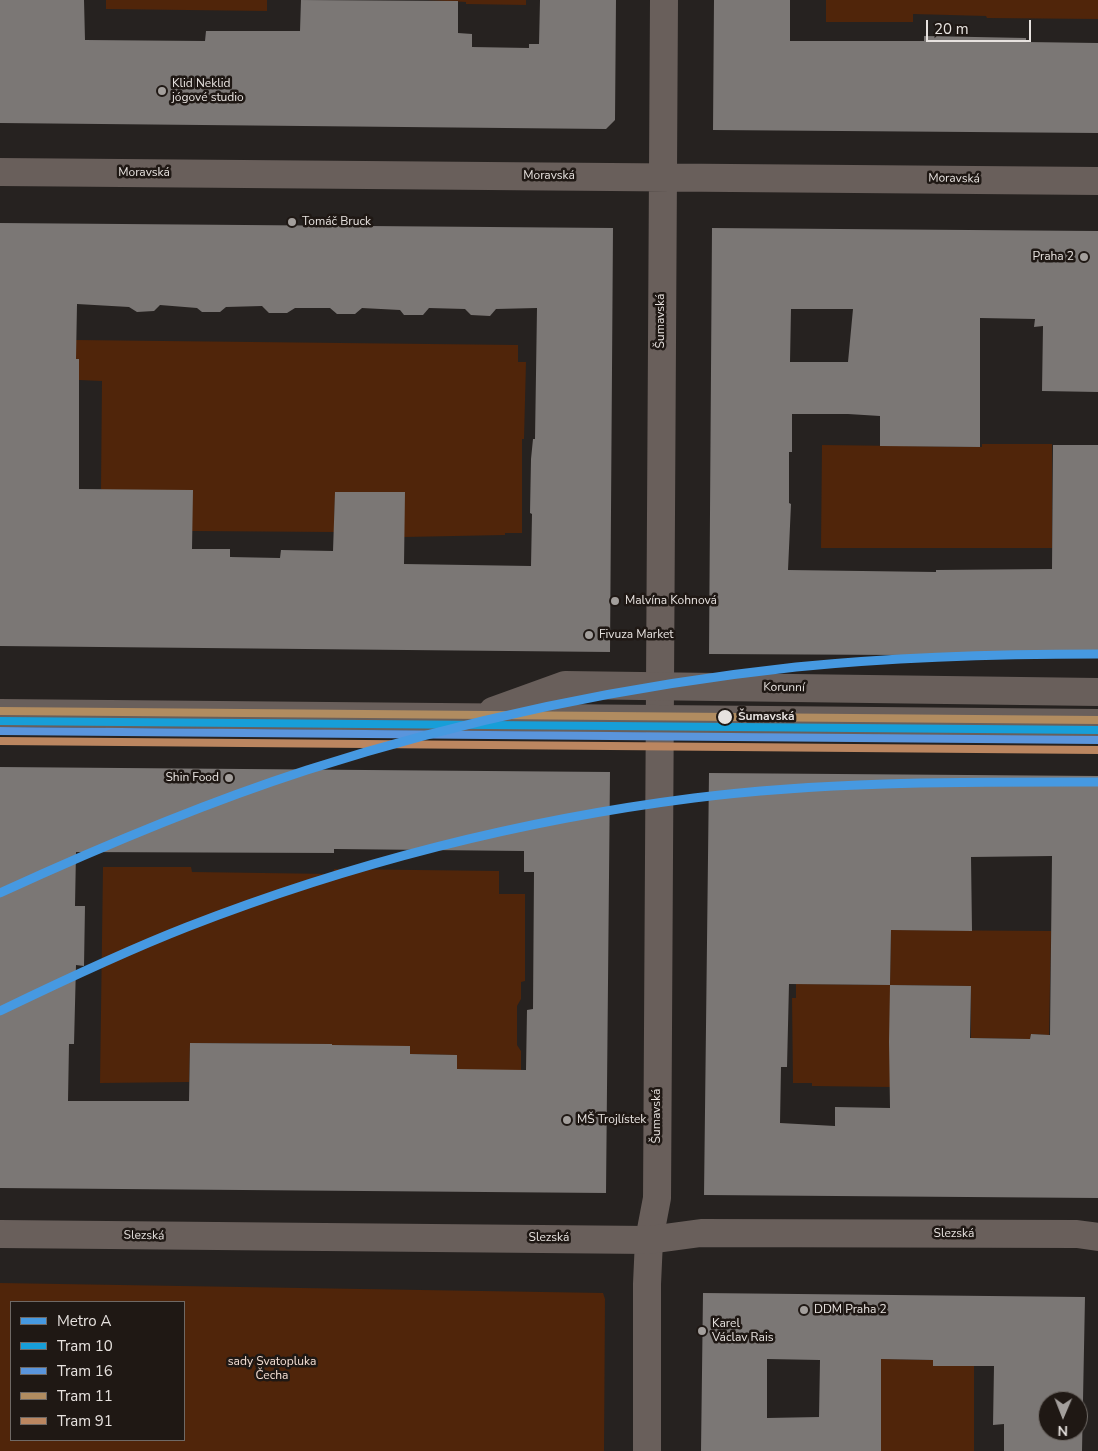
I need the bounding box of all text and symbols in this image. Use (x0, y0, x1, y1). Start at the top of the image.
scale bar (928, 10, 1033, 42)
text: 20 m (934, 19, 969, 39)
place label: Klid Neklid jógové studio (172, 77, 244, 105)
marker: Klid Neklid jógové studio (156, 85, 168, 97)
street label: Moravská (118, 166, 170, 180)
street label: Moravská (523, 169, 575, 183)
street label: Moravská (928, 171, 980, 187)
place label: Tomáč Bruck (302, 215, 371, 229)
marker: Tomáč Bruck (286, 216, 298, 228)
place label: Praha 2 (1032, 250, 1074, 264)
marker: Praha 2 (1078, 251, 1090, 263)
street label: Šumavská (654, 294, 668, 348)
place label: Malvína Kohnová (625, 594, 717, 608)
marker: Malvína Kohnová (609, 595, 621, 607)
place label: Fivuza Market (599, 628, 674, 642)
marker: Fivuza Market (583, 629, 595, 641)
street label: Korunní (763, 680, 805, 696)
marker: Šumavská (716, 708, 734, 726)
place label: Šumavská (738, 710, 795, 724)
place label: Shin Food (165, 771, 219, 785)
marker: Shin Food (223, 772, 235, 784)
street label: Šumavská (650, 1089, 664, 1143)
place label: MŠ Trojlístek (577, 1113, 646, 1127)
marker: MŠ Trojlístek (561, 1114, 573, 1126)
street label: Slezská (934, 1227, 974, 1241)
street label: Slezská (123, 1228, 165, 1244)
street label: Slezská (529, 1231, 569, 1245)
legend (10, 1301, 185, 1441)
place label: DDM Praha 2 (814, 1303, 887, 1317)
marker: DDM Praha 2 (798, 1304, 810, 1316)
text: Metro A (57, 1311, 111, 1331)
place label: Karel Václav Rais (712, 1317, 774, 1345)
marker: Karel Václav Rais (696, 1325, 708, 1337)
text: Tram 10 (57, 1336, 113, 1356)
park label: sady Svatopluka Čecha (228, 1355, 316, 1383)
text: Tram 16 (57, 1361, 113, 1381)
text: Tram 11 (57, 1386, 113, 1406)
north arrow (1038, 1391, 1088, 1441)
text: Tram 91 (57, 1411, 113, 1431)
text: N (1057, 1421, 1068, 1440)

